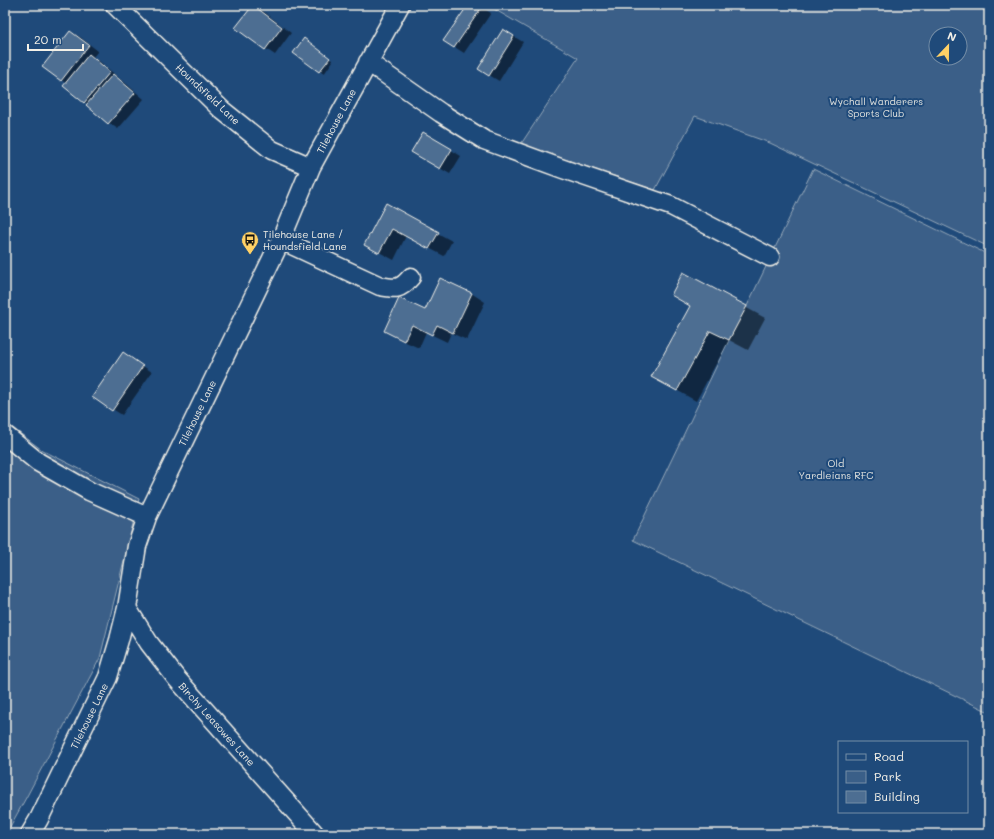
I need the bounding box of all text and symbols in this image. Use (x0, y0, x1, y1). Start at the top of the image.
scale bar (28, 26, 83, 52)
north arrow (928, 26, 968, 66)
text: N (945, 28, 959, 45)
text: 20 m (34, 31, 62, 47)
street label: Houndsfield Lane (173, 60, 243, 128)
street label: Tilehouse Lane (313, 86, 359, 156)
park label: Wychall Wanderers Sports Club (829, 94, 923, 120)
place label: Tilehouse Lane / Houndsfield Lane (263, 227, 347, 253)
bus stop icon: Tilehouse Lane / Houndsfield Lane (240, 230, 260, 255)
street label: Tilehouse Lane (175, 378, 219, 448)
park label: Old Yardleians RFC (799, 456, 873, 482)
street label: Birchy Leasowes Lane (176, 679, 258, 769)
street label: Tilehouse Lane (67, 681, 111, 751)
legend (838, 741, 968, 813)
text: Road (874, 748, 904, 764)
text: Park (874, 768, 901, 784)
text: Building (874, 788, 920, 804)

